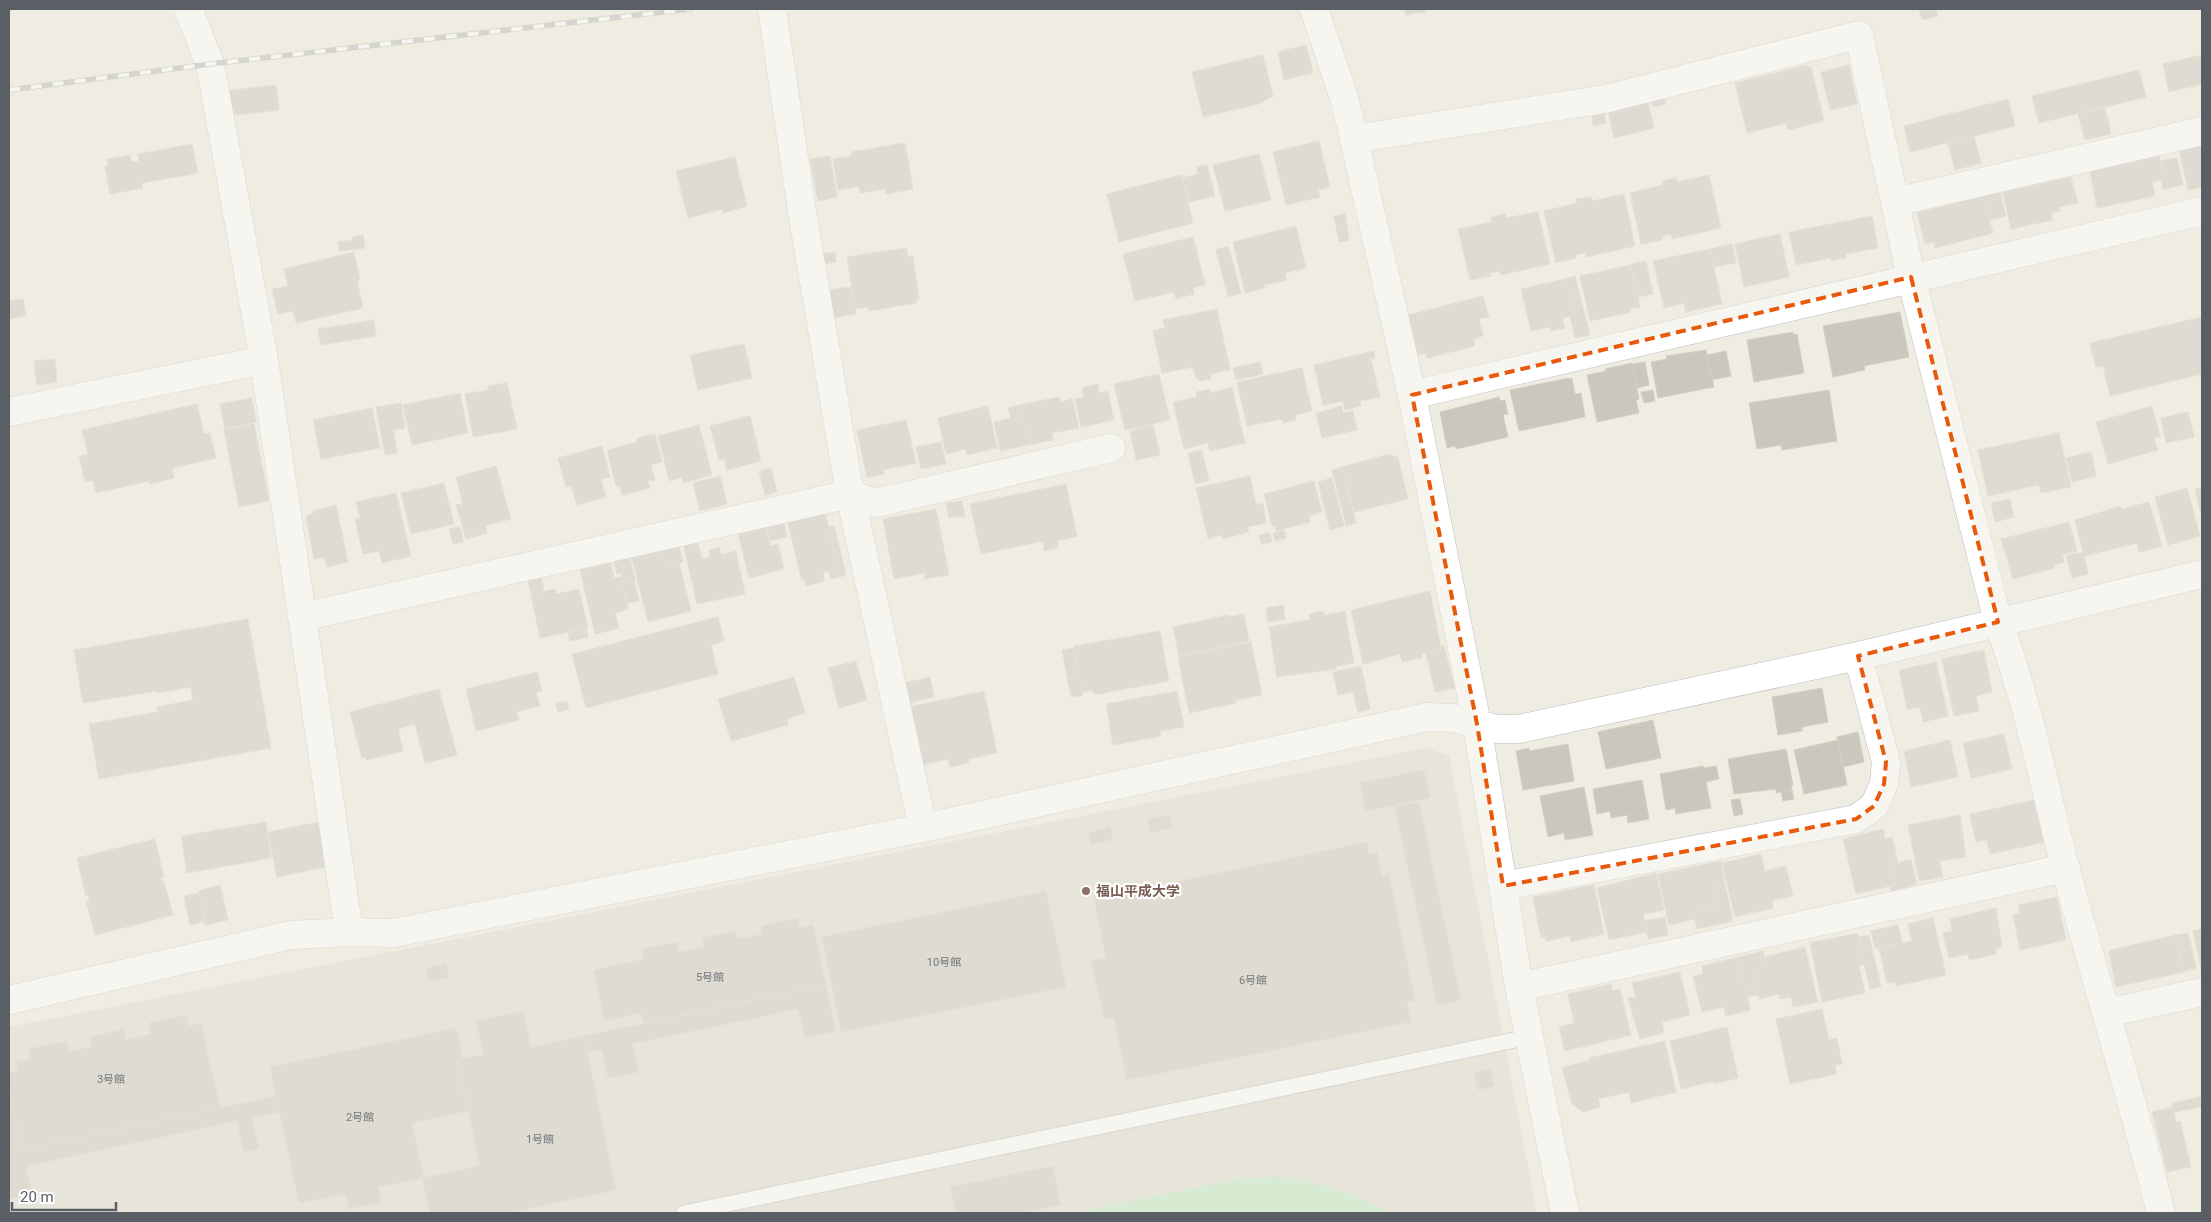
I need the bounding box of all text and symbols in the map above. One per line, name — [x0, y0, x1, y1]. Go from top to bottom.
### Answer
place label: 福山平成大学 — [1096, 883, 1180, 899]
marker: 福山平成大学 — [1080, 885, 1092, 897]
house number: 10号館 — [927, 956, 961, 969]
house number: 5号館 — [696, 971, 724, 984]
house number: 6号館 — [1239, 974, 1267, 987]
house number: 3号館 — [97, 1073, 125, 1086]
house number: 2号館 — [346, 1111, 374, 1124]
house number: 1号館 — [526, 1133, 554, 1146]
scale bar — [12, 1180, 116, 1212]
text: 20 m — [20, 1188, 54, 1206]

